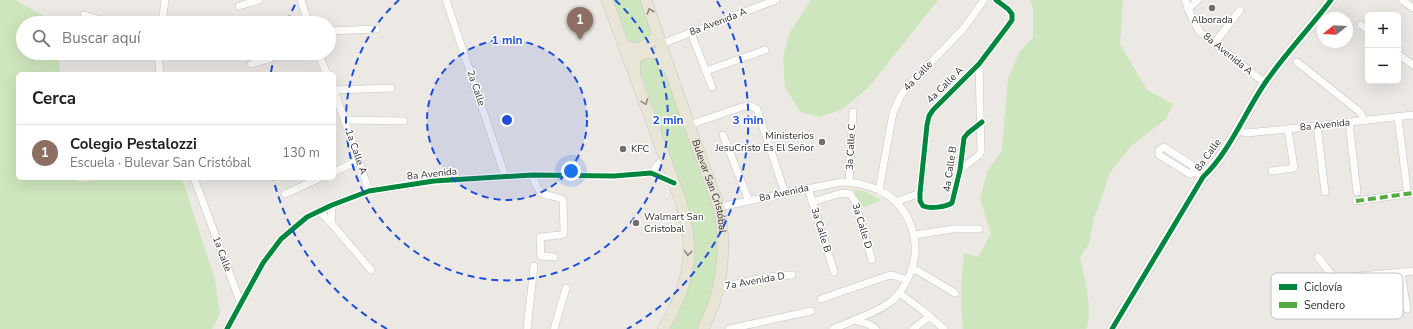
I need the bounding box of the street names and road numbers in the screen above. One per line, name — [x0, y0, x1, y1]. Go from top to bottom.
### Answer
street label: 8a Avenida A — [687, 4, 749, 39]
street label: 8a Avenida A — [1200, 30, 1256, 79]
street label: 4a Calle — [900, 58, 936, 94]
street label: 4a Calle A — [924, 63, 967, 106]
street label: 2a Calle — [463, 68, 489, 108]
street label: 8a Avenida — [1299, 115, 1351, 135]
street label: 3a Calle C — [843, 123, 859, 170]
street label: 1a Calle A — [342, 128, 370, 177]
street label: 8a Calle — [1191, 136, 1225, 174]
street label: Bulevar San Cristóbal — [688, 138, 729, 234]
street label: 4a Calle B — [940, 145, 960, 193]
street label: 8a Avenida — [406, 164, 458, 184]
street label: 8a Avenida — [758, 181, 810, 205]
street label: 3a Calle D — [848, 202, 876, 250]
street label: 3a Calle B — [808, 206, 835, 254]
street label: 1a Calle — [209, 234, 235, 274]
street label: 7a Avenida D — [724, 269, 786, 293]

